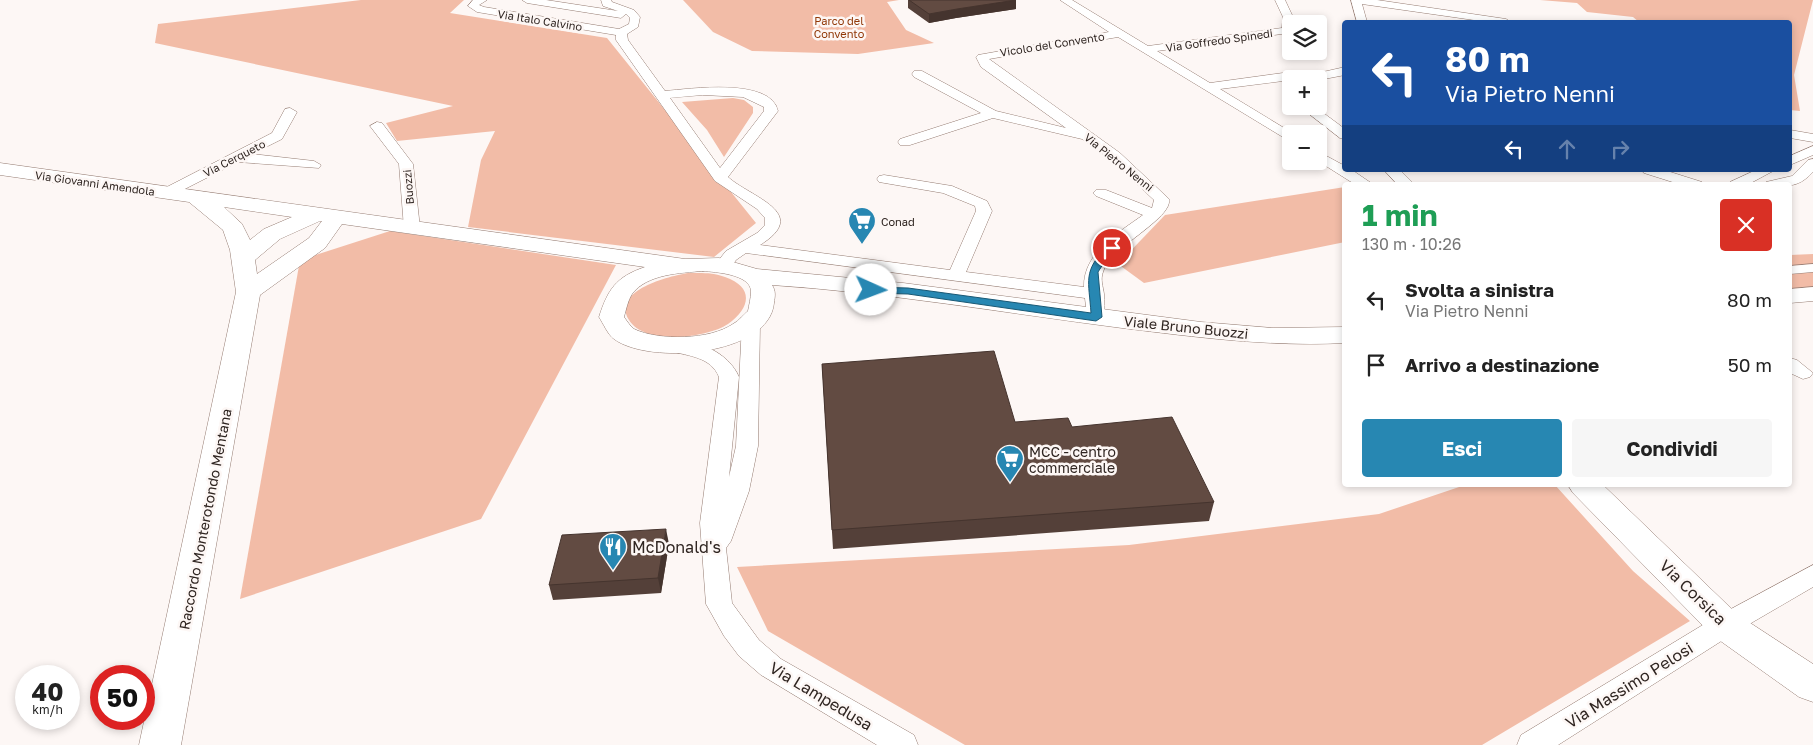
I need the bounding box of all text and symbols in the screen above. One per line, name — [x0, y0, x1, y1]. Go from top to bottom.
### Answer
street label: Via Italo Calvino — [497, 7, 584, 33]
park label: Parco del Convento — [814, 14, 865, 40]
map controls — [1282, 15, 1327, 170]
button: layers — [1282, 15, 1327, 60]
street label: Via Goffredo Spinedi — [1165, 26, 1273, 54]
street label: Vicolo del Convento — [999, 29, 1106, 59]
text: 80 m — [1445, 38, 1530, 80]
icon: left — [1362, 40, 1427, 105]
button: + — [1282, 70, 1327, 115]
text: Via Pietro Nenni — [1445, 80, 1615, 107]
button: − — [1282, 125, 1327, 170]
street label: Via Pietro Nenni — [1082, 130, 1156, 194]
icon: left — [1500, 135, 1528, 163]
icon: ahead — [1553, 135, 1581, 163]
icon: right — [1606, 135, 1634, 163]
street label: Via Cerqueto — [201, 137, 268, 179]
street label: Via Giovanni Amendola — [34, 168, 156, 198]
street label: Buozzi — [400, 169, 416, 205]
text: 1 min — [1362, 197, 1438, 233]
button: close — [1720, 199, 1772, 251]
supermarket icon: Conad — [847, 206, 877, 245]
place label: Conad — [881, 215, 915, 228]
pin — [1091, 227, 1133, 269]
icon: arrive — [1098, 234, 1126, 262]
text: 130 m · 10:26 — [1362, 234, 1461, 254]
position arrow — [844, 263, 896, 315]
text: Svolta a sinistra — [1405, 278, 1554, 301]
icon: left — [1362, 286, 1390, 314]
text: 80 m — [1727, 288, 1772, 311]
text: Via Pietro Nenni — [1405, 301, 1529, 321]
street label: Viale Bruno Buozzi — [1123, 312, 1249, 342]
icon: arrive — [1362, 351, 1390, 379]
text: Arrivo a destinazione — [1405, 353, 1599, 376]
text: 50 m — [1728, 353, 1772, 376]
street label: Raccordo Monterotondo Mentana — [175, 407, 235, 631]
button: Esci — [1362, 419, 1562, 477]
button: Condividi — [1572, 419, 1772, 477]
place label: MCC - centro commerciale — [1029, 443, 1116, 476]
supermarket icon: MCC - centro commerciale — [995, 444, 1025, 483]
restaurant icon: McDonald's — [598, 532, 628, 571]
place label: McDonald's — [632, 537, 721, 557]
street label: Via Corsica — [1655, 555, 1731, 629]
street label: Via Massimo Pelosi — [1561, 638, 1697, 732]
street label: Via Lampedusa — [766, 657, 876, 735]
speed limit sign: 50 — [90, 665, 155, 730]
text: 40 — [32, 676, 63, 707]
text: km/h — [32, 702, 63, 717]

